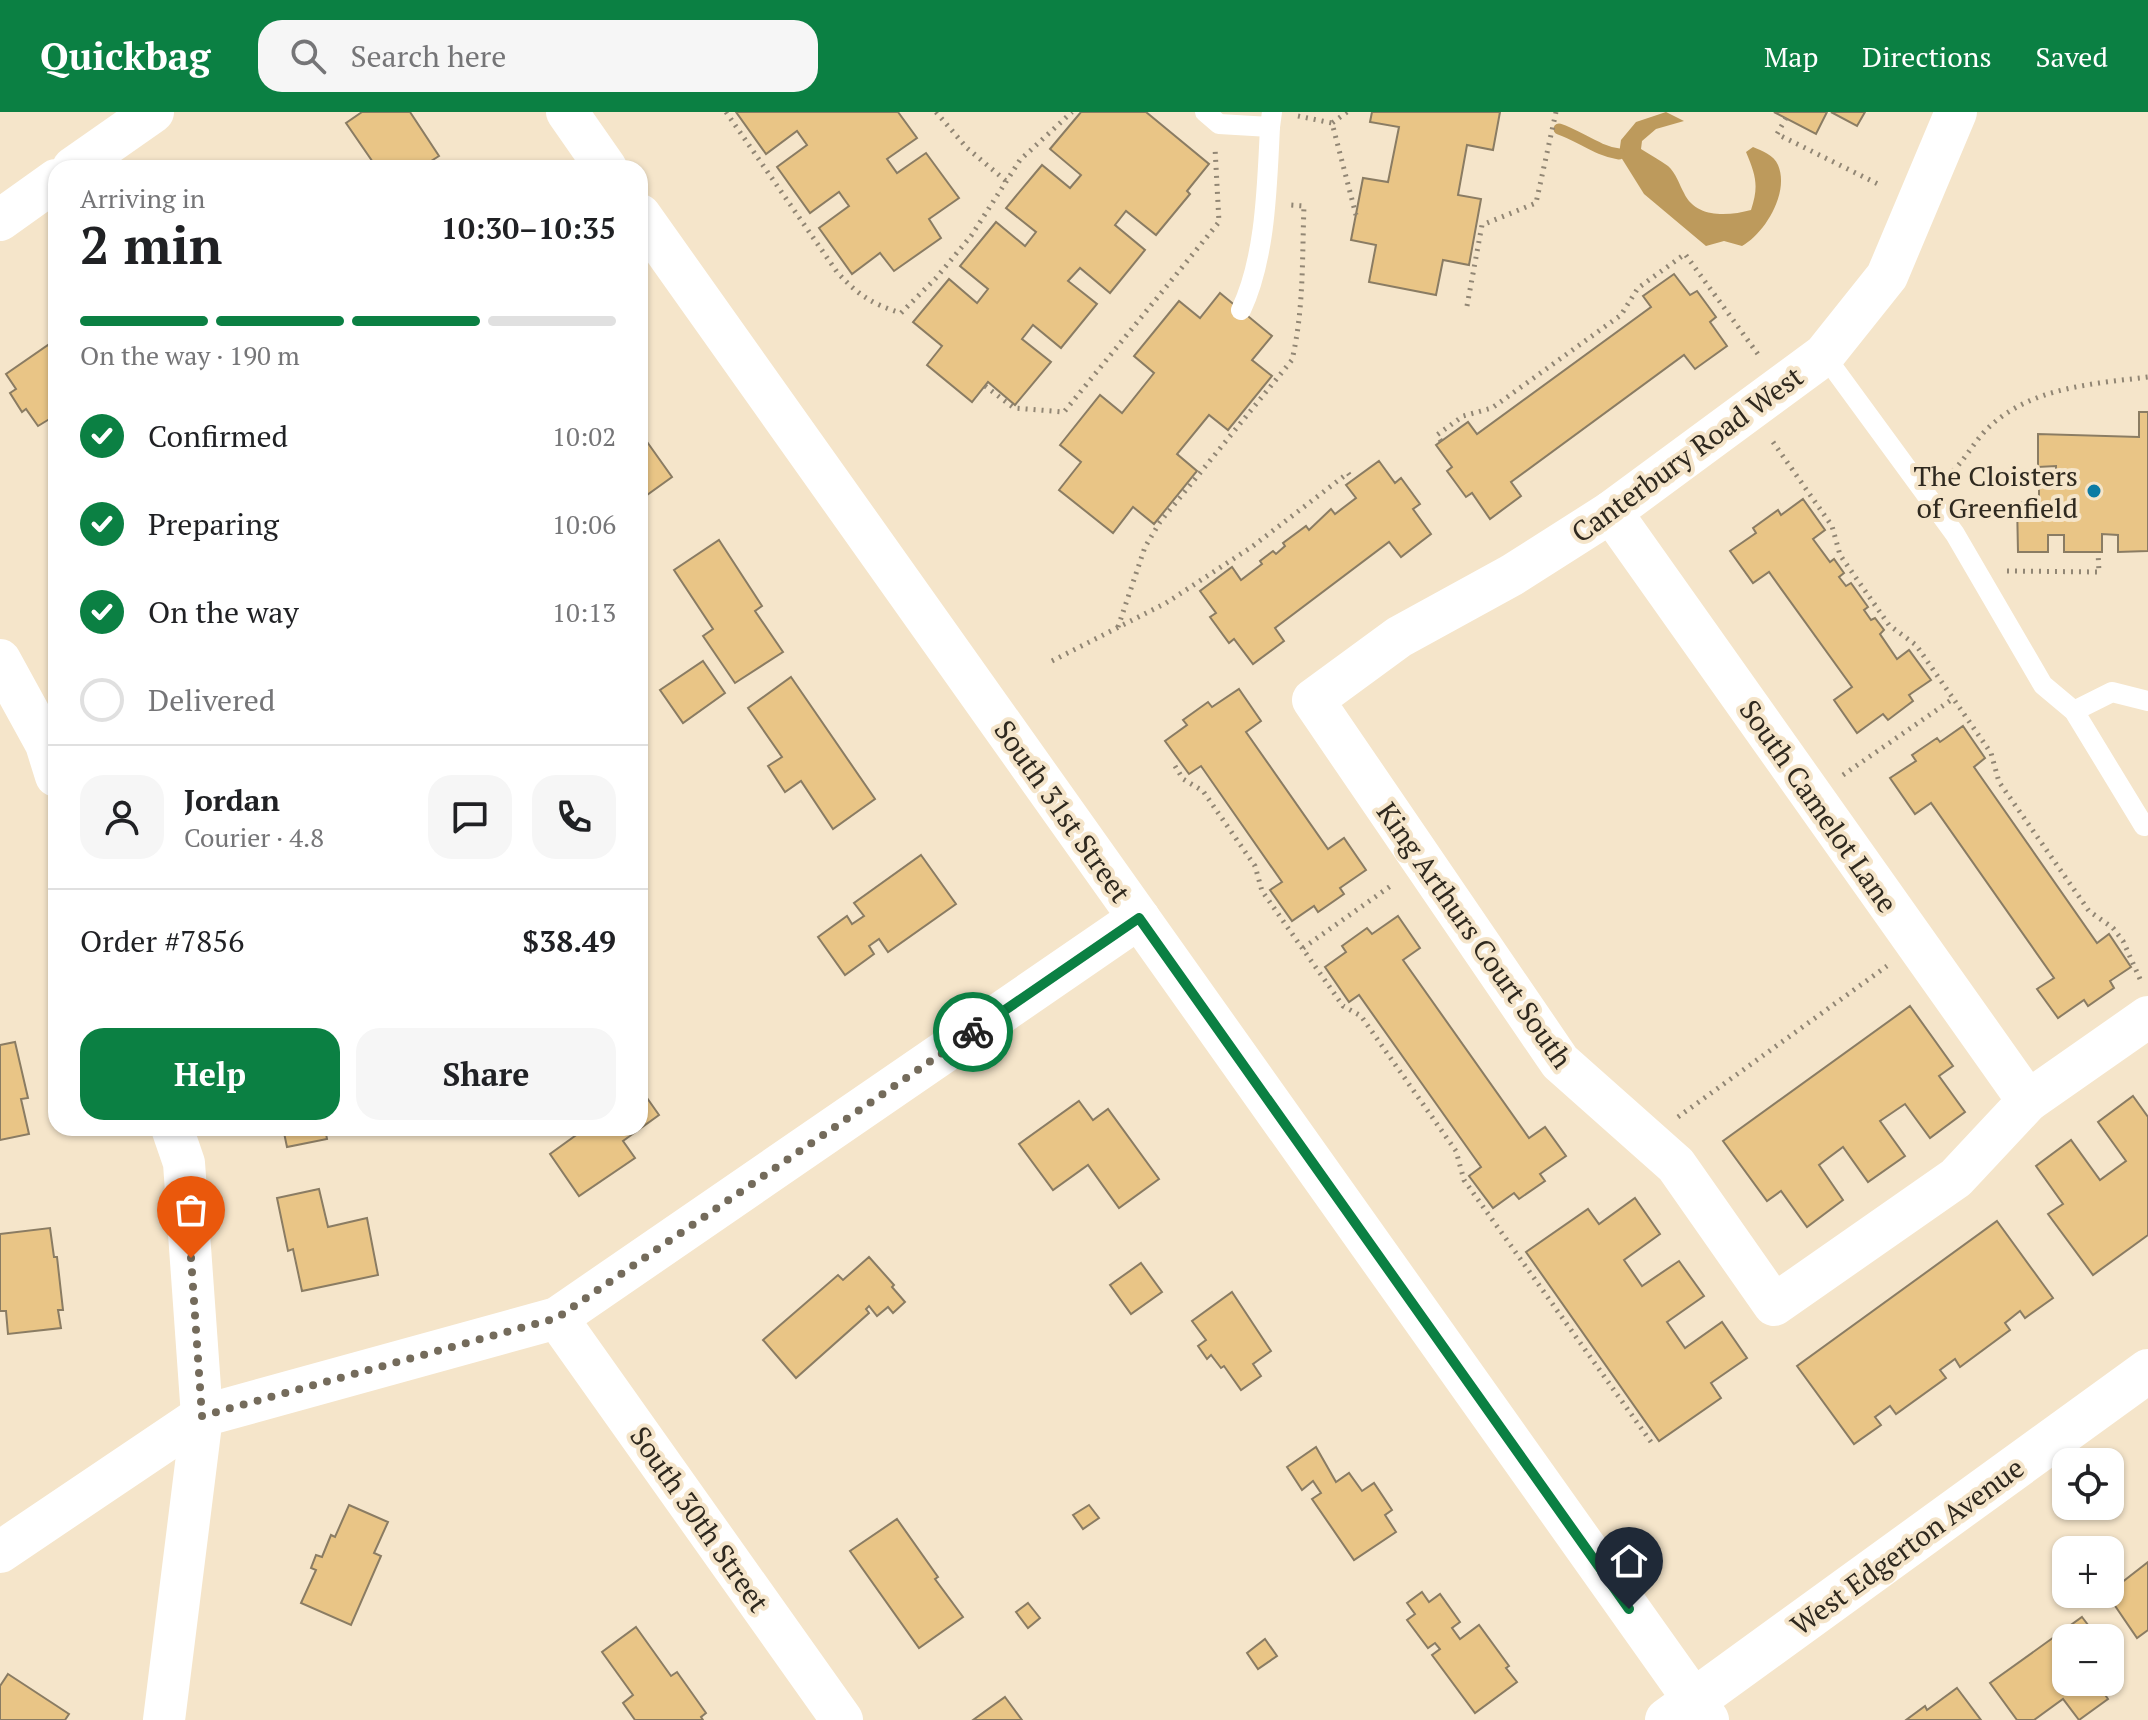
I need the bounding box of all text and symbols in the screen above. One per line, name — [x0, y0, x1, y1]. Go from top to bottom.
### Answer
search box — [258, 20, 818, 92]
text: Quickbag — [40, 31, 210, 81]
icon: search — [286, 34, 330, 78]
text: Search here — [350, 36, 506, 76]
text: Map — [1764, 38, 1818, 75]
text: Directions — [1862, 38, 1992, 75]
text: Saved — [2036, 38, 2108, 75]
text: Arriving in — [80, 181, 205, 215]
text: 10:30–10:35 — [441, 208, 616, 248]
text: 2 min — [80, 210, 222, 279]
text: On the way · 190 m — [80, 338, 300, 372]
street label: Canterbury Road West — [1564, 357, 1811, 551]
icon: check — [80, 414, 124, 458]
text: Confirmed — [148, 416, 288, 456]
text: 10:02 — [552, 419, 616, 453]
place label: The Cloisters of Greenfield — [1913, 457, 2078, 526]
marker: The Cloisters of Greenfield — [2085, 482, 2103, 500]
icon: check — [80, 502, 124, 546]
text: Preparing — [148, 504, 279, 544]
text: 10:06 — [552, 507, 616, 541]
icon: check — [80, 590, 124, 634]
text: On the way — [148, 592, 299, 632]
text: 10:13 — [552, 595, 616, 629]
text: Delivered — [148, 680, 275, 720]
street label: South Camelot Lane — [1732, 692, 1906, 920]
street label: South 31st Street — [986, 713, 1140, 910]
button: person — [80, 775, 164, 859]
button: chat — [428, 775, 512, 859]
button: phone — [532, 775, 616, 859]
text: Jordan — [184, 780, 280, 820]
street label: King Arthurs Court South — [1369, 795, 1581, 1075]
text: Courier · 4.8 — [184, 820, 324, 854]
text: Order #7856 — [80, 921, 244, 961]
text: $38.49 — [522, 921, 616, 961]
courier — [933, 992, 1013, 1072]
icon: bike — [951, 1010, 995, 1054]
button: Help — [80, 1028, 340, 1120]
button: Share — [356, 1028, 616, 1120]
pin — [157, 1176, 225, 1258]
icon: bag — [169, 1188, 213, 1232]
street label: South 30th Street — [622, 1419, 778, 1620]
map controls — [2052, 1448, 2124, 1696]
button: locate — [2052, 1448, 2124, 1520]
street label: West Edgerton Avenue — [1783, 1449, 2031, 1643]
pin — [1595, 1527, 1663, 1609]
button: + — [2052, 1536, 2124, 1608]
icon: home — [1607, 1539, 1651, 1583]
button: − — [2052, 1624, 2124, 1696]

